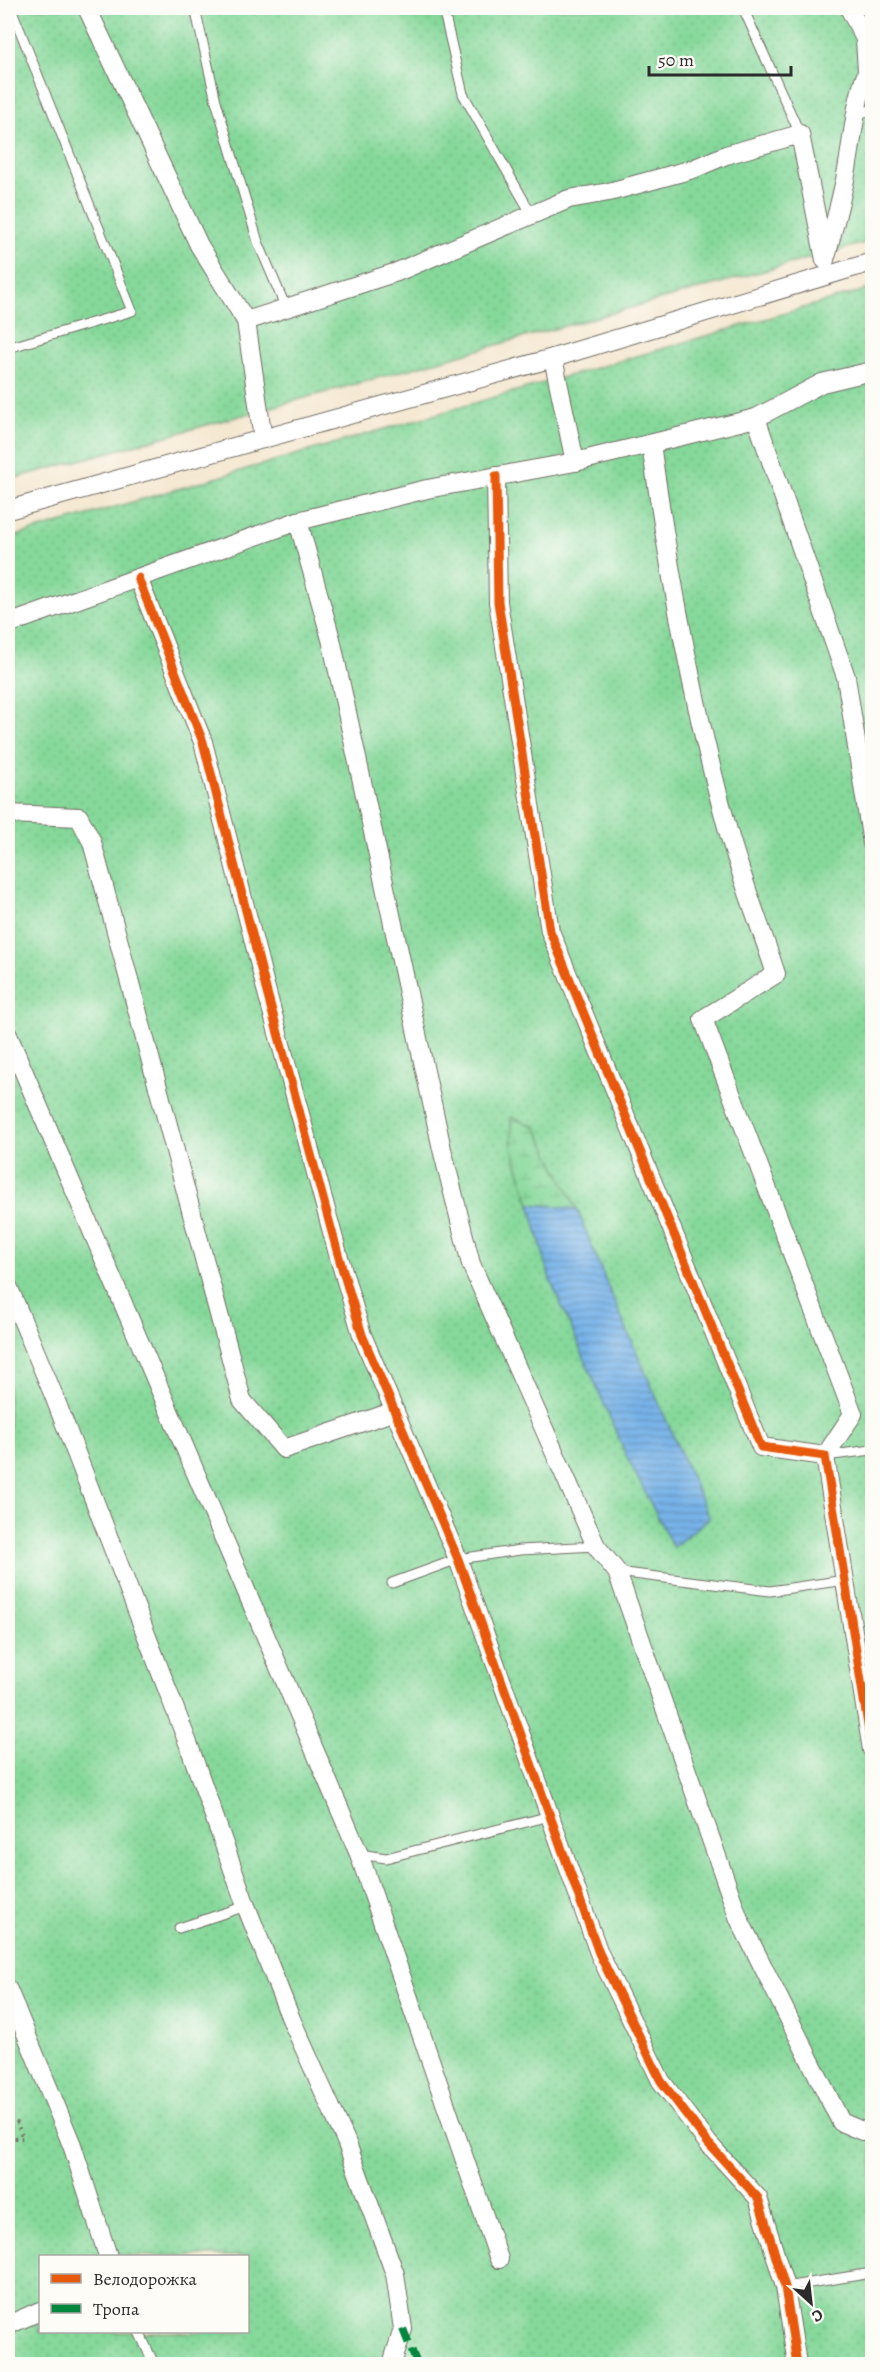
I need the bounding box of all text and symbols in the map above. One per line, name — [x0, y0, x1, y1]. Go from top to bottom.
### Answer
scale bar — [649, 39, 792, 77]
text: 50 m — [658, 48, 694, 72]
legend — [39, 2255, 249, 2333]
text: Велодорожка — [93, 2267, 198, 2291]
north arrow — [781, 2273, 841, 2333]
text: Тропа — [93, 2297, 140, 2321]
text: С — [808, 2303, 827, 2328]

